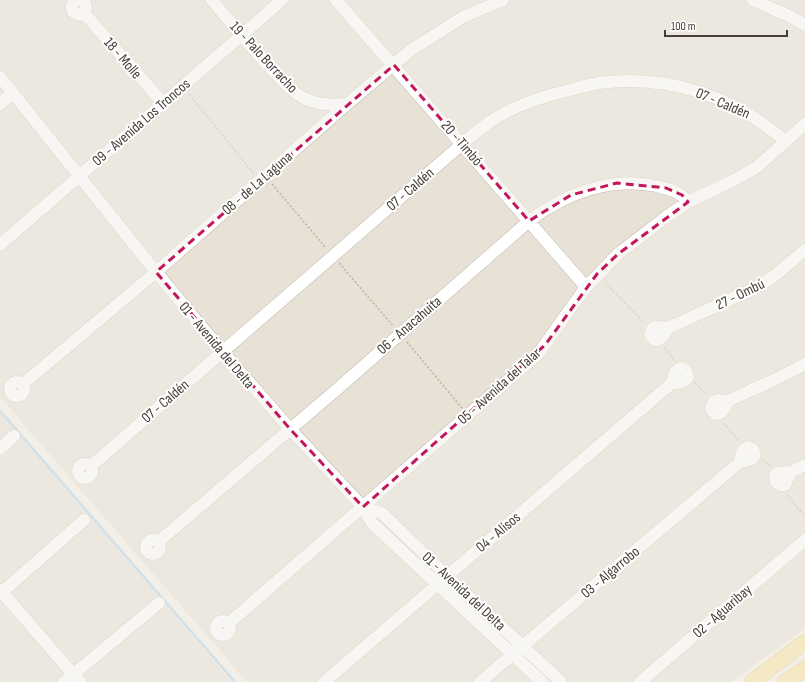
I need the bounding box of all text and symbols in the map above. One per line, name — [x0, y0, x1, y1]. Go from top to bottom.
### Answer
scale bar — [665, 12, 787, 38]
street label: 19 - Palo Borracho — [226, 18, 302, 97]
text: 100 m — [671, 19, 696, 34]
street label: 18 - Molle — [99, 34, 146, 83]
street label: 09 - Avenida Los Troncos — [88, 75, 194, 170]
street label: 07 - Caldén — [693, 84, 753, 123]
street label: 20 - Timbó — [437, 117, 487, 170]
street label: 08 - de La Laguna — [218, 147, 297, 219]
street label: 07 - Caldén — [382, 163, 438, 215]
street label: 27 - Ombú — [713, 275, 768, 314]
street label: 06 - Anacahuita — [373, 292, 446, 359]
street label: 01 - Avenida del Delta — [175, 298, 259, 393]
street label: 05 - Avenida del Talar — [454, 343, 546, 429]
street label: 07 - Caldén — [137, 375, 193, 427]
street label: 04 - Alisos — [472, 508, 525, 557]
street label: 03 - Algarrobo — [577, 542, 644, 603]
street label: 01 - Avenida del Delta — [418, 548, 510, 635]
street label: 02 - Aguaribay — [689, 580, 756, 642]

